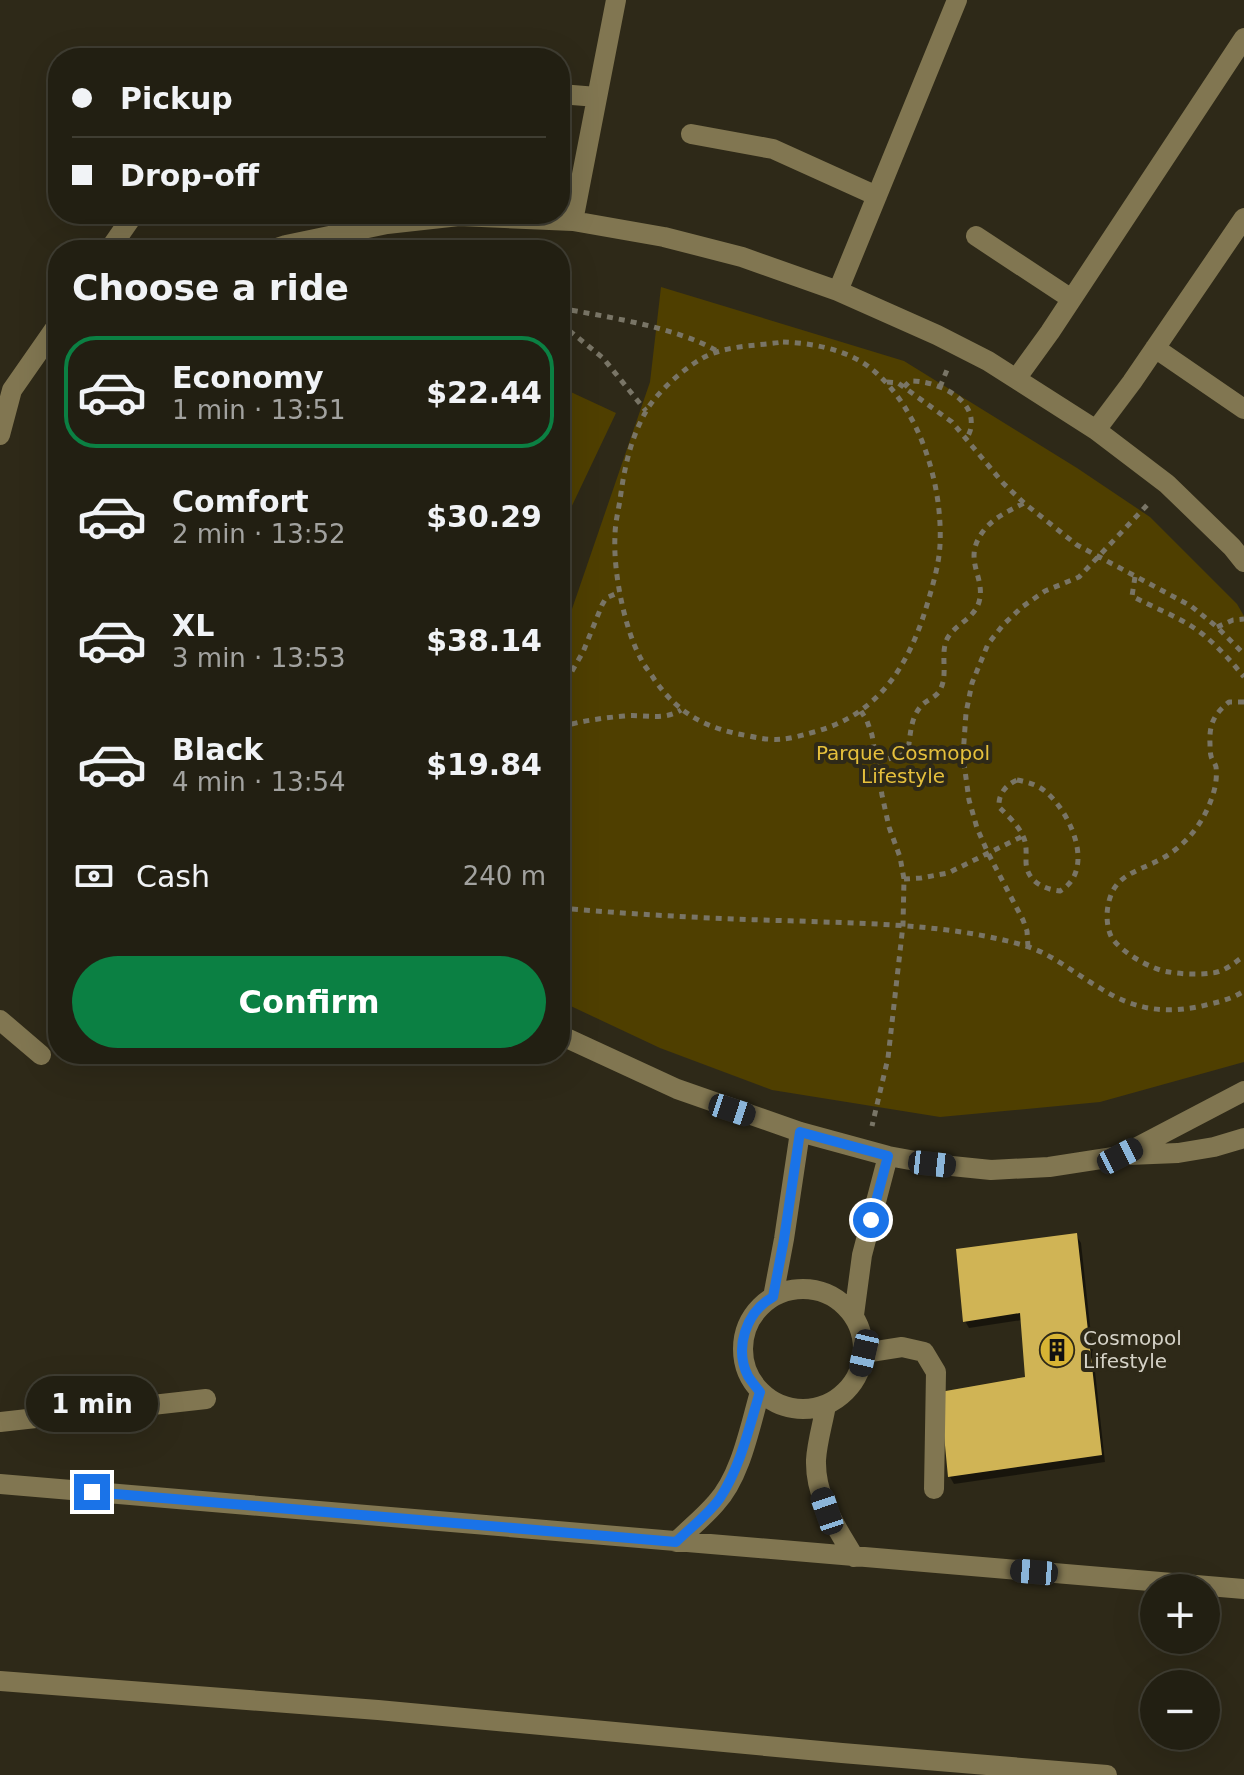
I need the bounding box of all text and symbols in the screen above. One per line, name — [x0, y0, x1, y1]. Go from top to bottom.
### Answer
text: Pickup — [120, 81, 233, 116]
text: Drop-off — [120, 158, 259, 193]
text: Choose a ride — [72, 267, 349, 308]
icon: car — [76, 356, 148, 428]
text: Economy — [172, 360, 324, 395]
text: $22.44 — [426, 375, 542, 410]
text: 1 min · 13:51 — [172, 395, 346, 425]
icon: car — [76, 480, 148, 552]
text: Comfort — [172, 484, 309, 519]
text: $30.29 — [426, 499, 542, 534]
text: 2 min · 13:52 — [172, 519, 346, 549]
icon: car — [76, 604, 148, 676]
text: XL — [172, 608, 214, 643]
text: $38.14 — [426, 623, 542, 658]
text: 3 min · 13:53 — [172, 643, 346, 673]
icon: car — [76, 728, 148, 800]
text: Black — [172, 732, 263, 767]
park label: Parque Cosmopol Lifestyle — [816, 741, 990, 788]
text: $19.84 — [426, 747, 542, 782]
text: 4 min · 13:54 — [172, 767, 346, 797]
icon: cash — [72, 854, 116, 898]
text: Cash — [136, 859, 210, 894]
text: 240 m — [463, 861, 546, 891]
button: Confirm — [72, 956, 546, 1048]
car — [705, 1091, 759, 1129]
car — [1093, 1134, 1147, 1178]
car — [907, 1150, 957, 1178]
route start — [853, 1202, 889, 1238]
place label: Cosmopol Lifestyle — [1083, 1326, 1182, 1373]
car — [847, 1327, 881, 1379]
building icon: Cosmopol Lifestyle — [1038, 1331, 1076, 1369]
callout: 1 min — [26, 1376, 158, 1432]
text: 1 min — [51, 1389, 133, 1419]
route end — [74, 1474, 110, 1510]
car — [808, 1484, 846, 1538]
car — [1009, 1558, 1059, 1586]
map controls — [1140, 1574, 1220, 1750]
button: + — [1140, 1574, 1220, 1654]
button: − — [1140, 1670, 1220, 1750]

